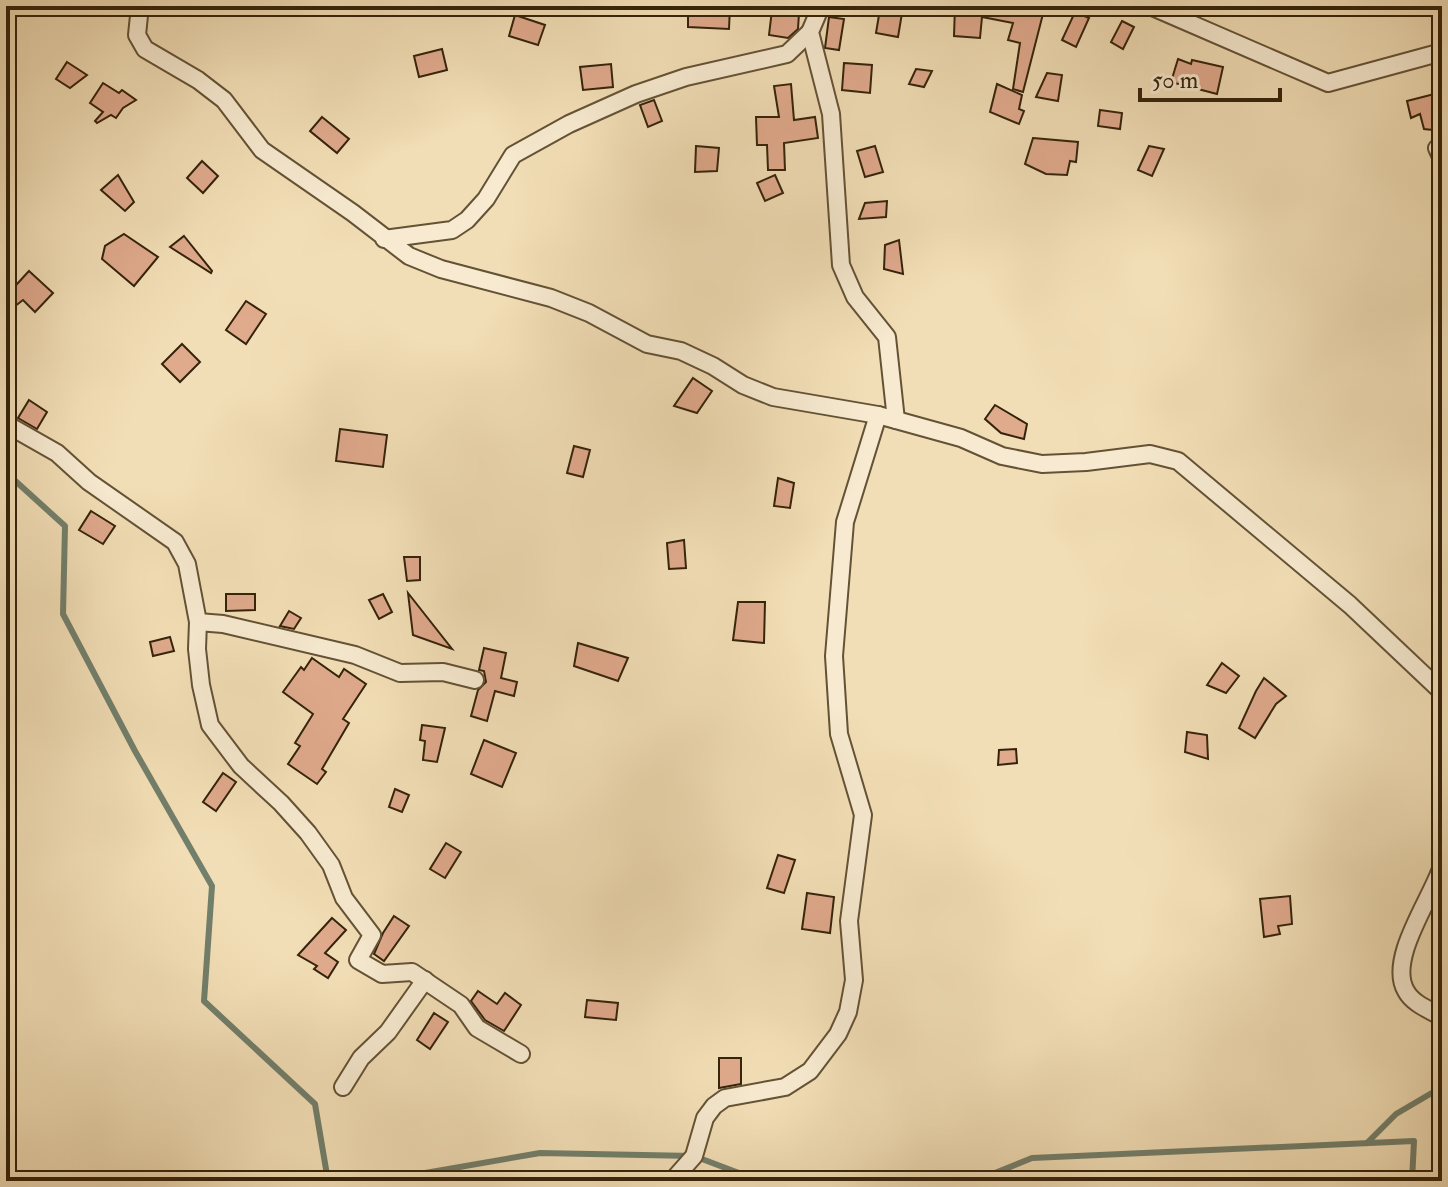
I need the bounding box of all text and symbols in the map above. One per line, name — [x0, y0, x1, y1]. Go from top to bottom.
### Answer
scale bar — [1140, 52, 1280, 102]
text: 50 m — [1152, 65, 1199, 96]

